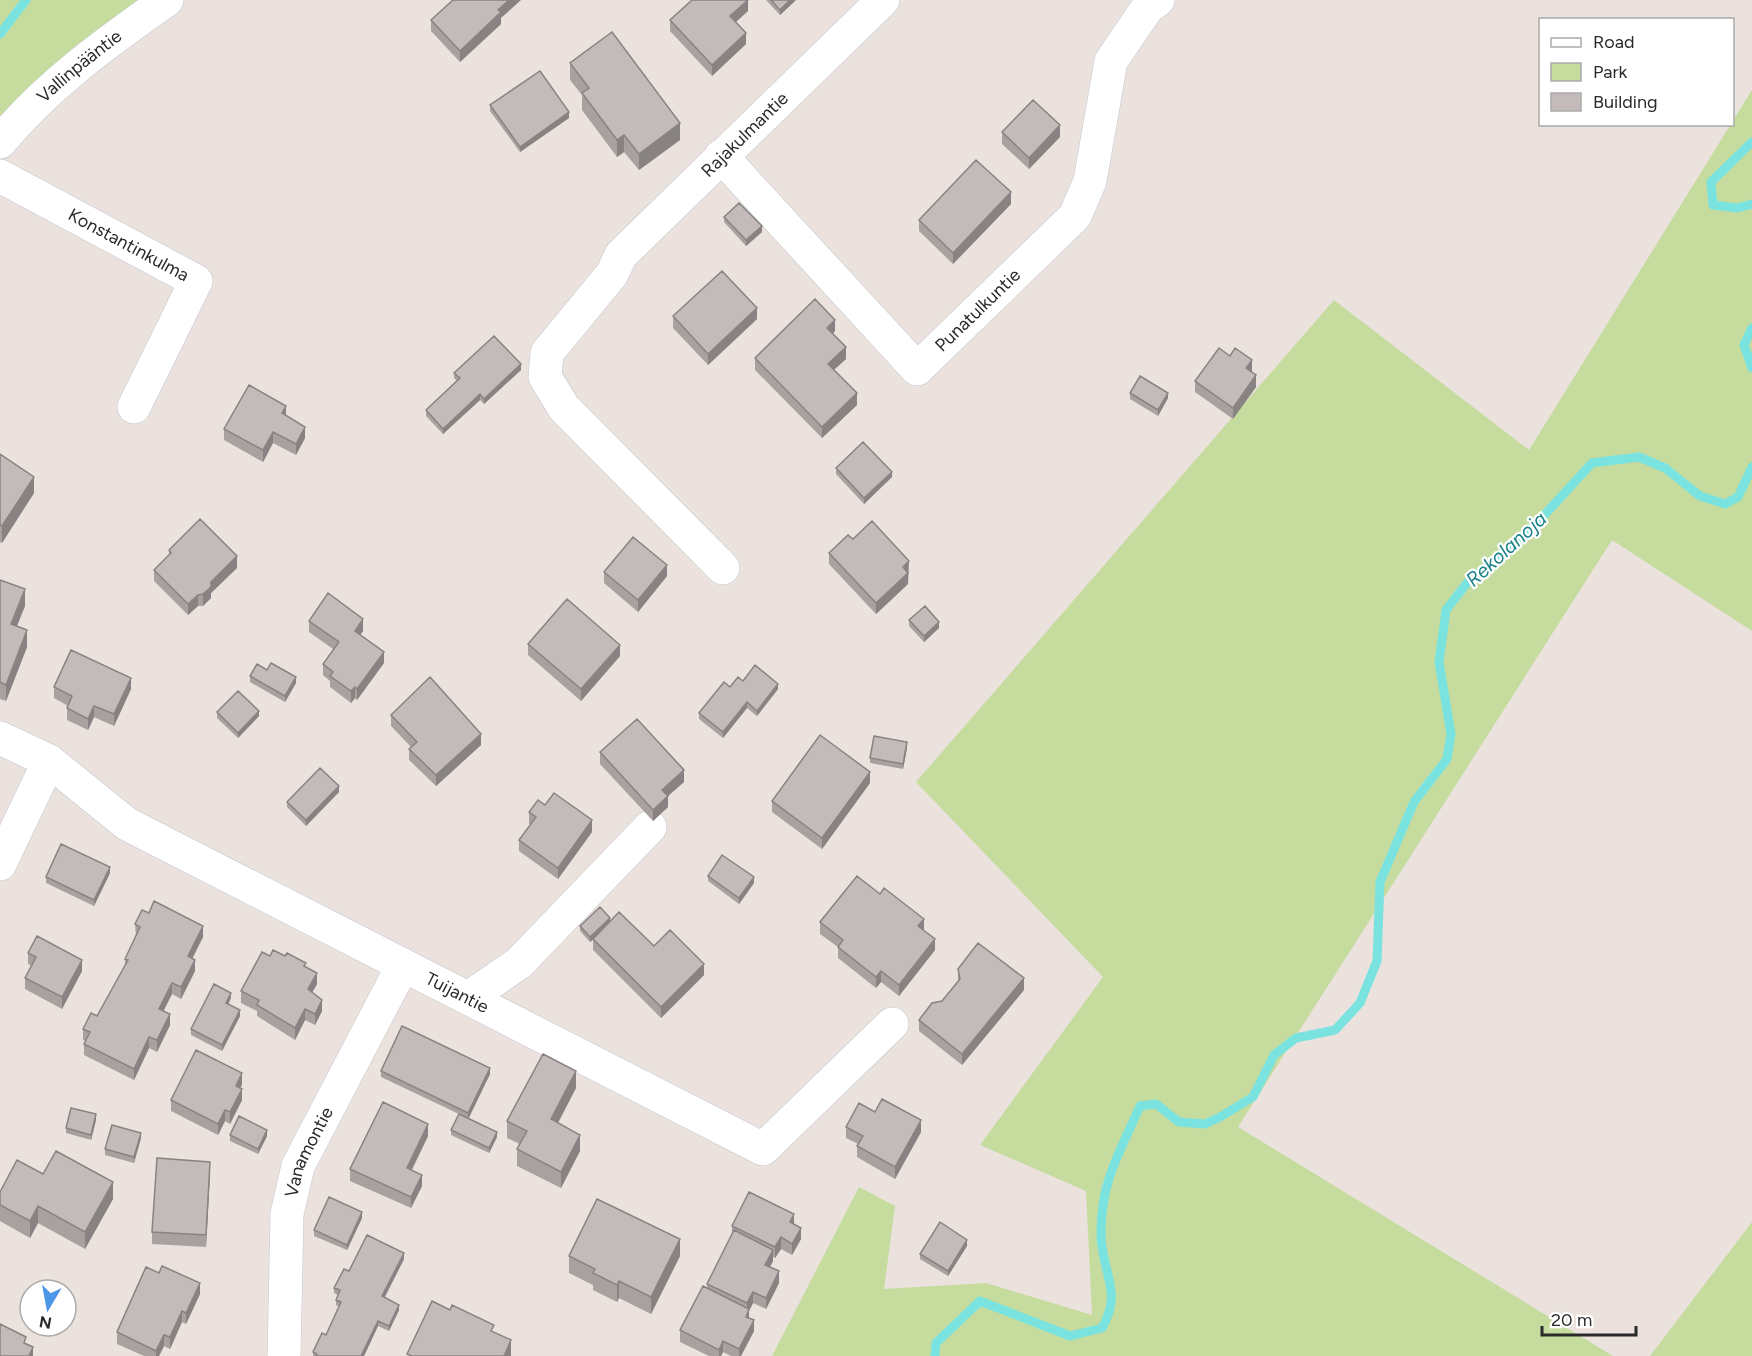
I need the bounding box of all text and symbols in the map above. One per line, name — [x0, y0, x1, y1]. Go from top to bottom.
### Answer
legend — [1539, 18, 1734, 126]
street label: Vallinpääntie — [32, 25, 126, 107]
text: Road — [1593, 31, 1634, 53]
text: Park — [1593, 61, 1628, 83]
street label: Rajakulmantie — [697, 87, 793, 182]
text: Building — [1593, 91, 1658, 113]
street label: Konstantinkulma — [64, 204, 193, 286]
street label: Punatulkuntie — [931, 264, 1025, 356]
water label: Rekolanoja — [1461, 506, 1552, 592]
street label: Tuijantie — [422, 967, 493, 1018]
street label: Vanamontie — [280, 1103, 338, 1199]
north arrow — [18, 1278, 78, 1338]
scale bar — [1542, 1299, 1636, 1337]
text: 20 m — [1551, 1309, 1592, 1331]
text: N — [38, 1312, 53, 1333]

